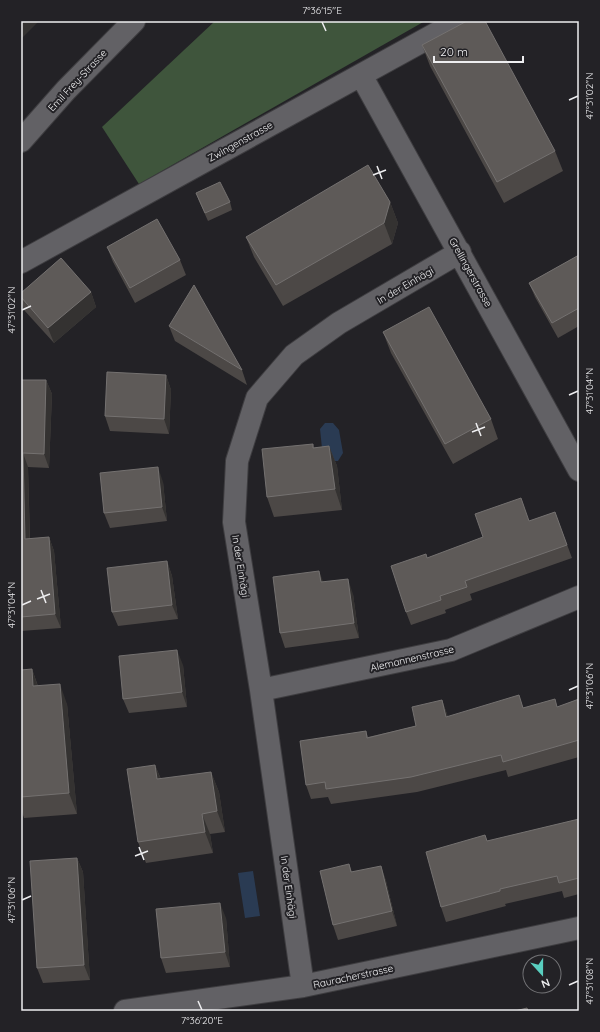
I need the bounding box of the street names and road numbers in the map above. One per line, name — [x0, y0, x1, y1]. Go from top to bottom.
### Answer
street label: Emil Frey-Strasse — [45, 46, 110, 114]
street label: Zwingenstrasse — [205, 118, 275, 165]
street label: Grellingerstrasse — [446, 235, 495, 309]
street label: In der Einhägi — [375, 264, 436, 307]
street label: In der Einhägi — [229, 534, 252, 598]
street label: Alemannenstrasse — [369, 642, 456, 674]
street label: In der Einhägi — [278, 855, 299, 919]
street label: Rauracherstrasse — [312, 962, 395, 991]

